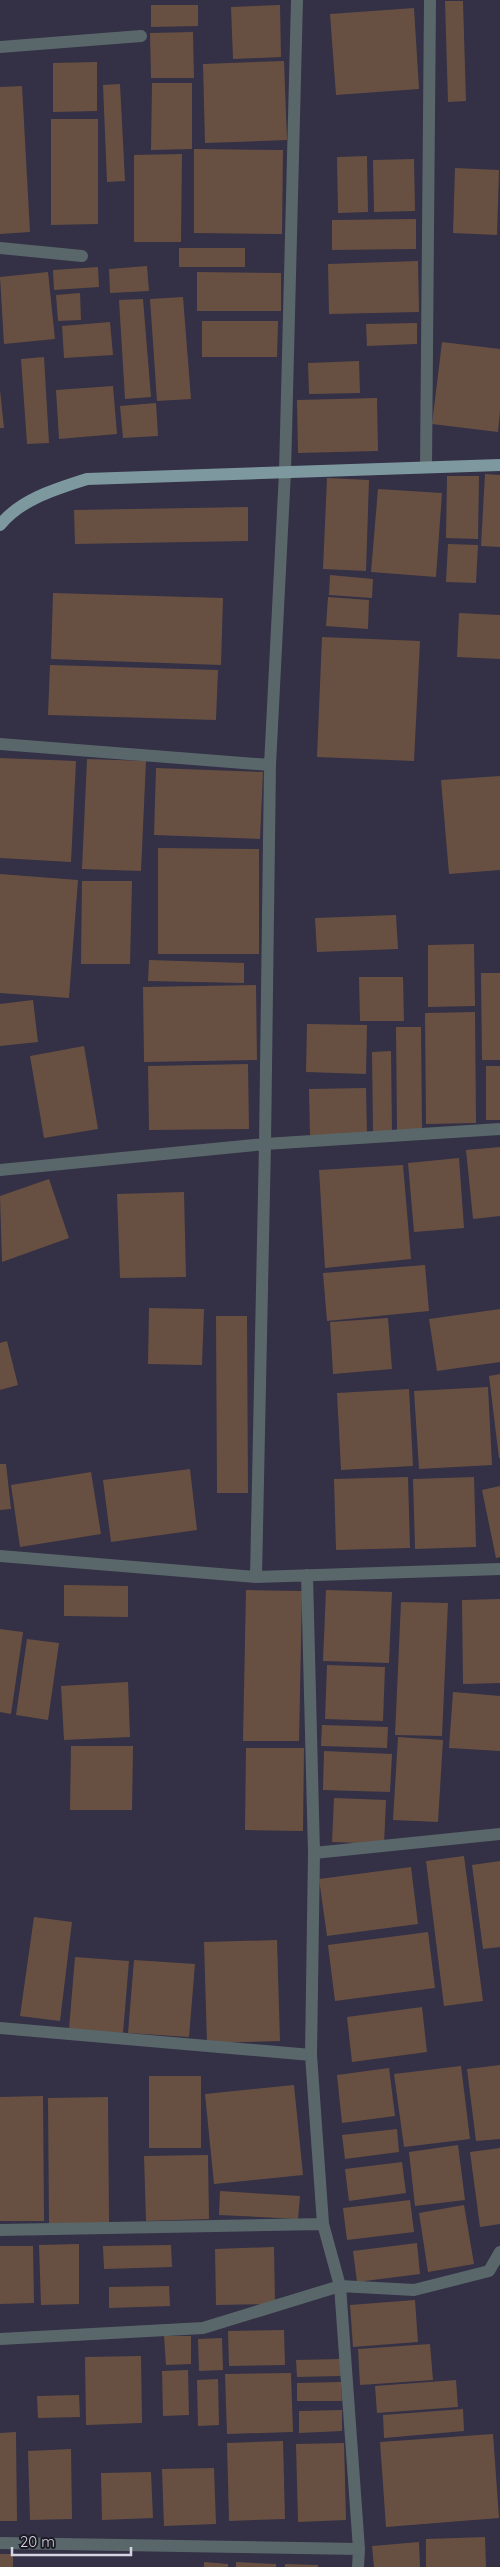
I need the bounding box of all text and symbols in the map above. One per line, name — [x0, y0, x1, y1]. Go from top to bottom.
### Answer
scale bar — [12, 2524, 131, 2556]
text: 20 m — [20, 2532, 55, 2551]

